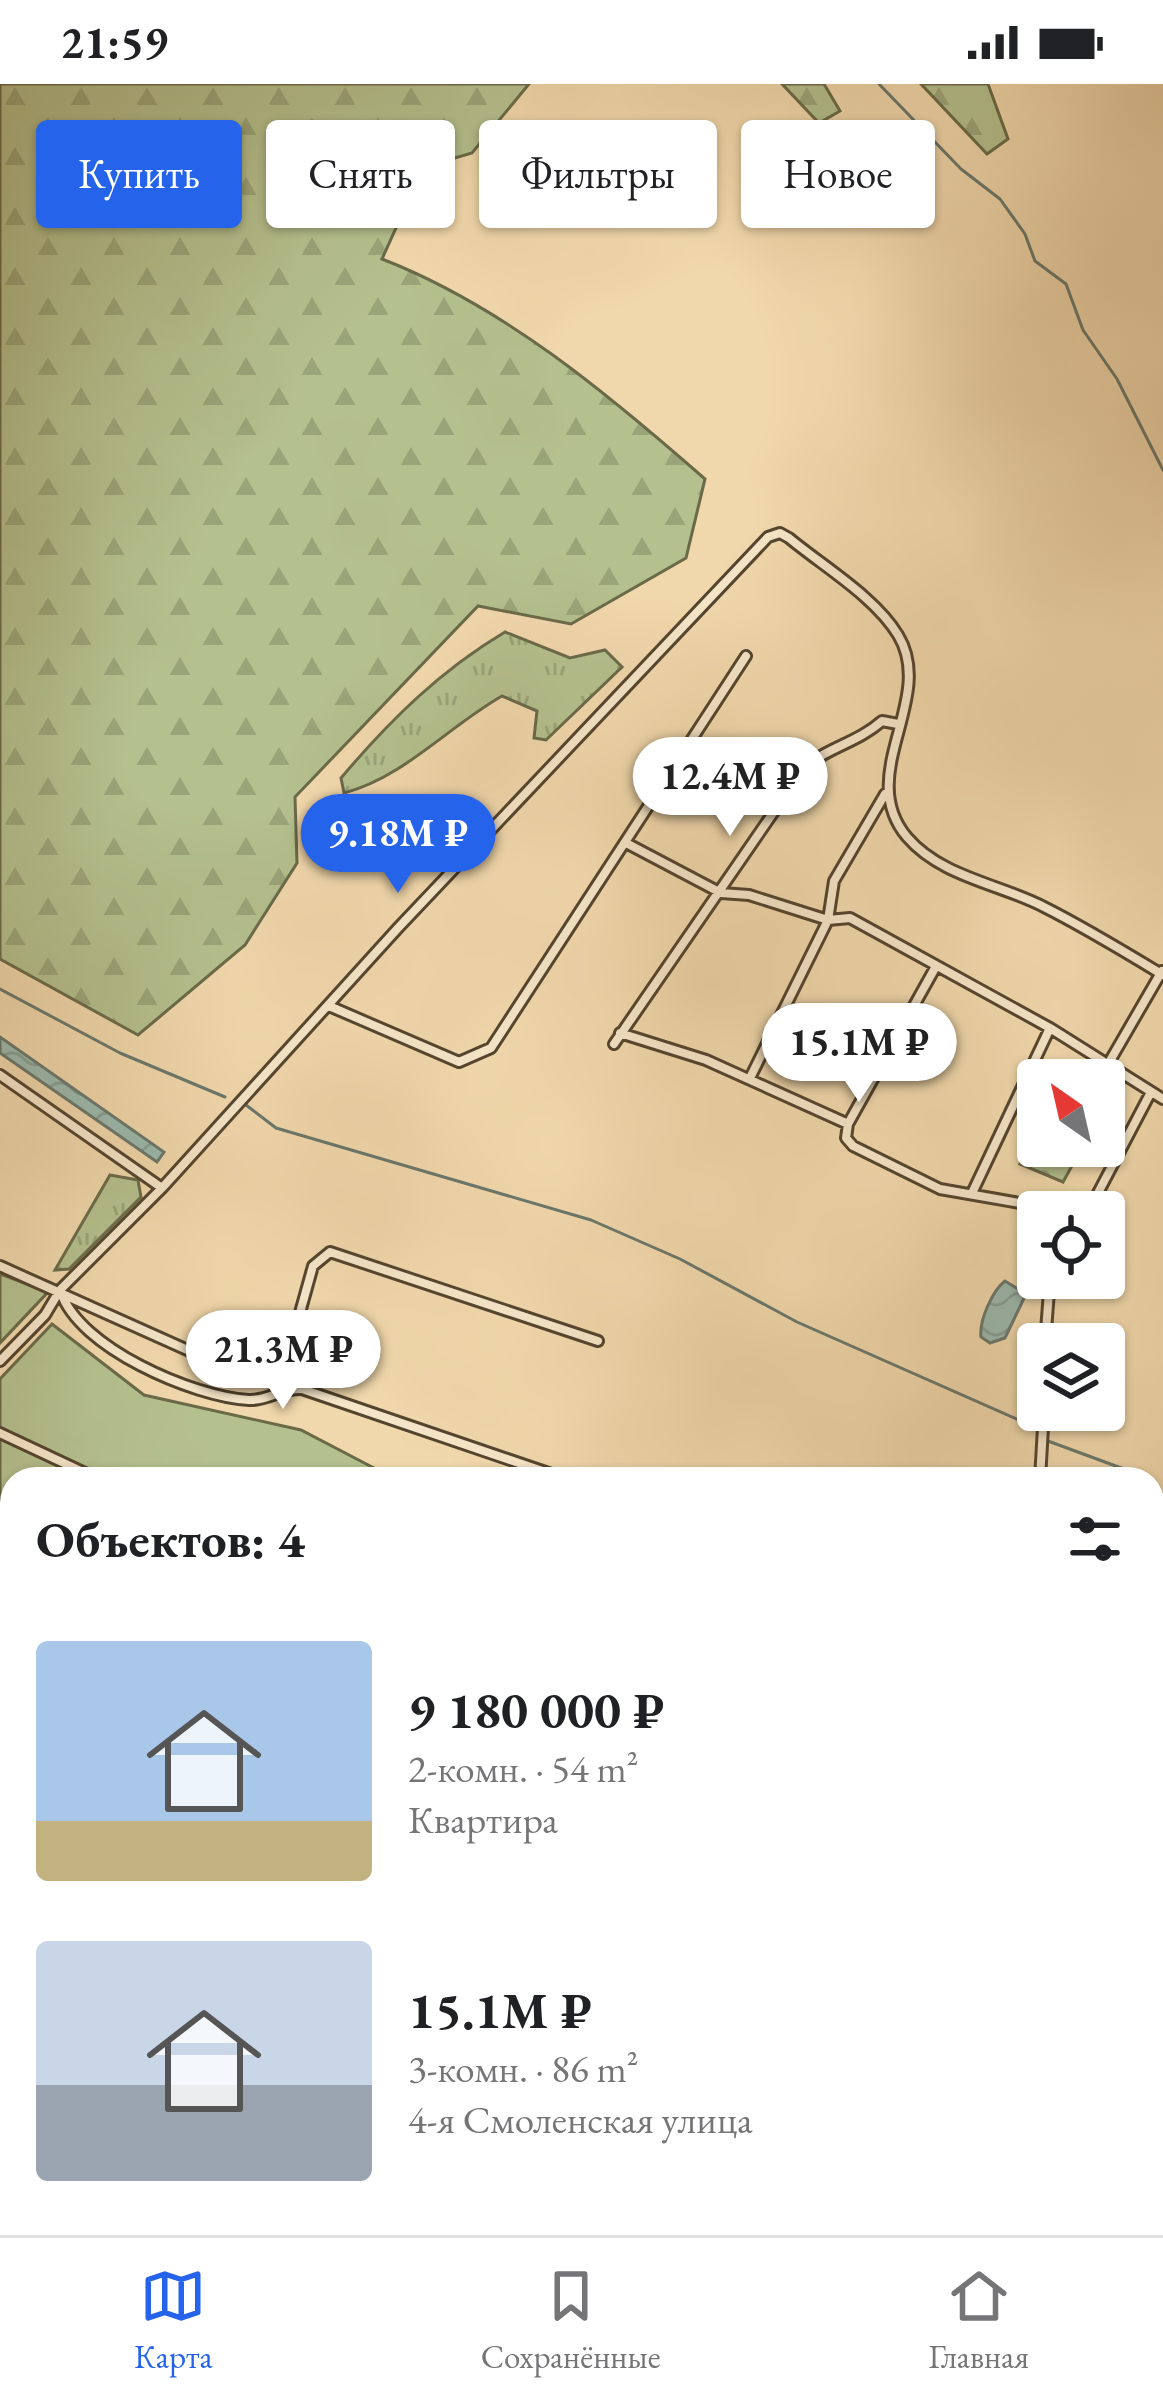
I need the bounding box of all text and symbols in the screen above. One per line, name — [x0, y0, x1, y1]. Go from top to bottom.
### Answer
text: 21:59 — [60, 13, 168, 71]
chip: Купить — [36, 120, 242, 228]
chip: Снять — [266, 120, 455, 228]
chip: Фильтры — [479, 120, 717, 228]
chip: Новое — [741, 120, 935, 228]
pin: 12.4M ₽ — [619, 737, 841, 839]
text: 12.4M ₽ — [660, 750, 800, 801]
pin: 9.18M ₽ — [287, 794, 509, 896]
text: 9.18M ₽ — [328, 807, 468, 858]
pin: 15.1M ₽ — [748, 1003, 970, 1105]
text: 15.1M ₽ — [789, 1016, 929, 1067]
north arrow — [1017, 1059, 1125, 1167]
map controls — [1017, 1059, 1125, 1431]
button: locate — [1017, 1191, 1125, 1299]
pin: 21.3M ₽ — [172, 1310, 394, 1412]
text: 21.3M ₽ — [213, 1323, 353, 1374]
button: layers — [1017, 1323, 1125, 1431]
text: Объектов: 4 — [36, 1506, 305, 1572]
icon: filters — [1062, 1506, 1128, 1572]
text: 9 180 000 ₽ — [408, 1677, 664, 1743]
icon: home — [132, 1689, 276, 1833]
text: 2-комн. · 54 m² — [408, 1743, 639, 1794]
text: Квартира — [408, 1794, 558, 1845]
text: 15.1M ₽ — [408, 1977, 592, 2043]
icon: home — [132, 1989, 276, 2133]
text: 3-комн. · 86 m² — [408, 2043, 639, 2094]
text: 4-я Смоленская улица — [408, 2094, 753, 2145]
tab: Карта — [134, 2263, 213, 2378]
tab: Сохранённые — [481, 2263, 661, 2378]
tab: Главная — [928, 2263, 1029, 2378]

